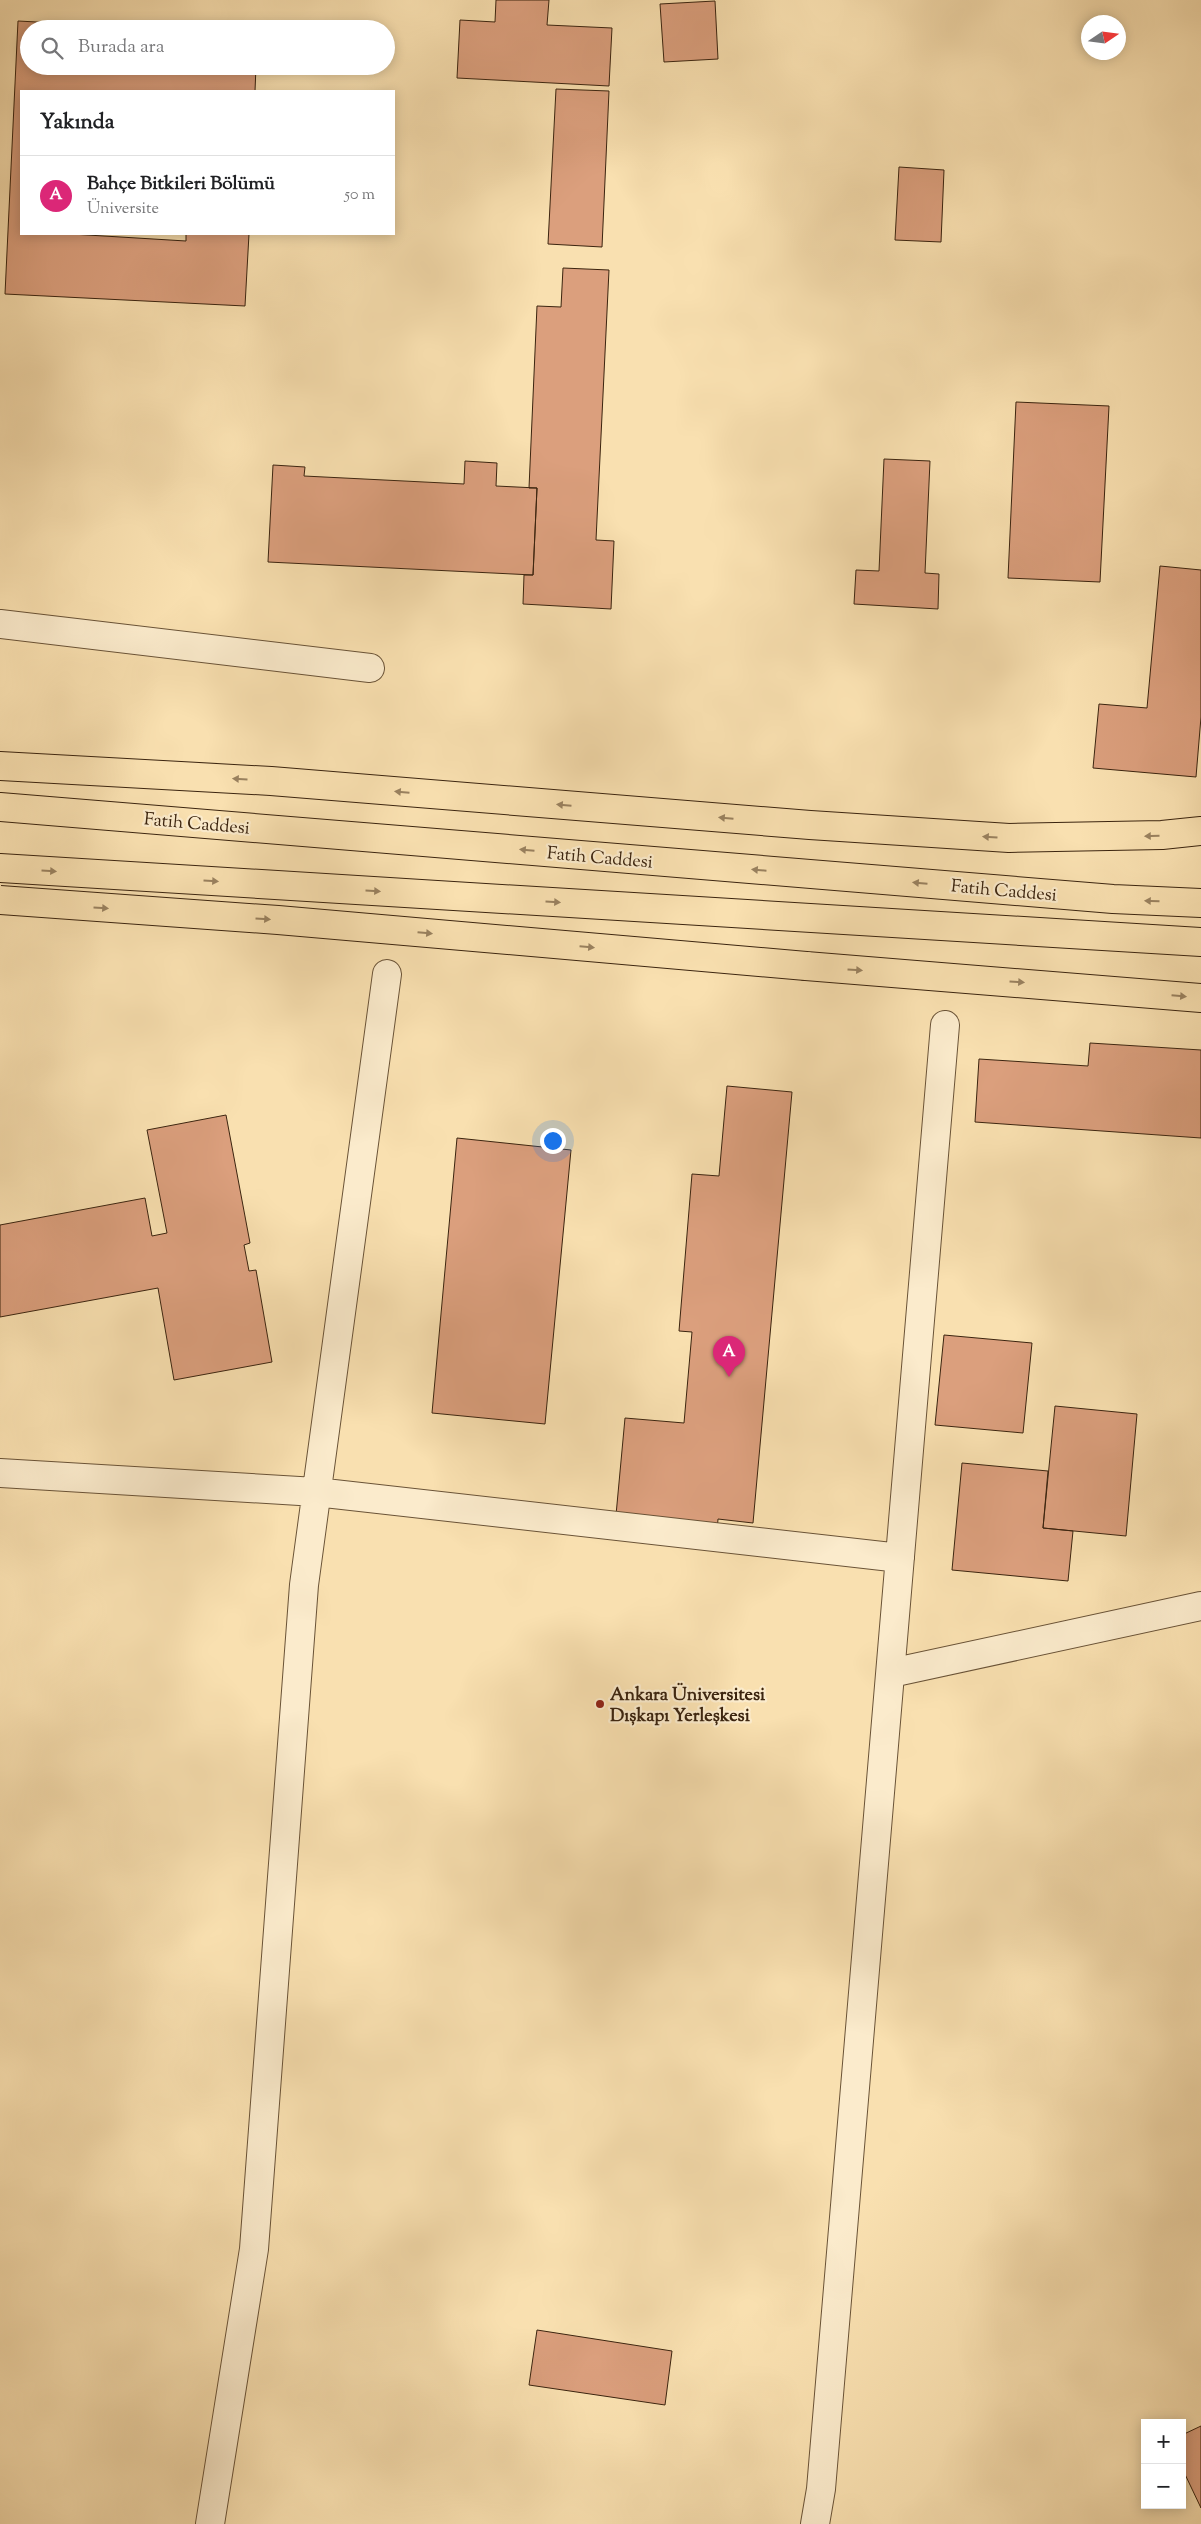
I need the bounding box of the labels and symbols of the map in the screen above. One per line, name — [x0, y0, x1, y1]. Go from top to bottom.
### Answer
north arrow — [1081, 15, 1126, 60]
one-way arrow — [232, 775, 248, 783]
one-way arrow — [394, 787, 410, 795]
one-way arrow — [556, 801, 572, 809]
street label: Fatih Caddesi — [143, 807, 251, 843]
one-way arrow — [718, 814, 734, 822]
one-way arrow — [982, 832, 998, 840]
one-way arrow — [1144, 832, 1160, 840]
street label: Fatih Caddesi — [546, 841, 654, 877]
one-way arrow — [519, 846, 535, 854]
one-way arrow — [750, 866, 766, 874]
one-way arrow — [41, 868, 57, 876]
street label: Fatih Caddesi — [950, 874, 1058, 910]
one-way arrow — [203, 878, 219, 886]
one-way arrow — [912, 879, 928, 887]
one-way arrow — [365, 888, 381, 896]
one-way arrow — [1144, 897, 1160, 905]
one-way arrow — [545, 899, 561, 907]
one-way arrow — [93, 904, 109, 912]
one-way arrow — [255, 916, 271, 924]
one-way arrow — [417, 929, 433, 937]
one-way arrow — [579, 943, 595, 951]
one-way arrow — [847, 966, 863, 974]
one-way arrow — [1009, 978, 1025, 986]
one-way arrow — [1171, 992, 1187, 1000]
your location — [540, 1128, 566, 1154]
pin: A — [713, 1336, 745, 1377]
place label: Ankara Üniversitesi Dışkapı Yerleşkesi — [610, 1682, 766, 1730]
marker: Ankara Üniversitesi Dışkapı Yerleşkesi — [594, 1698, 606, 1710]

